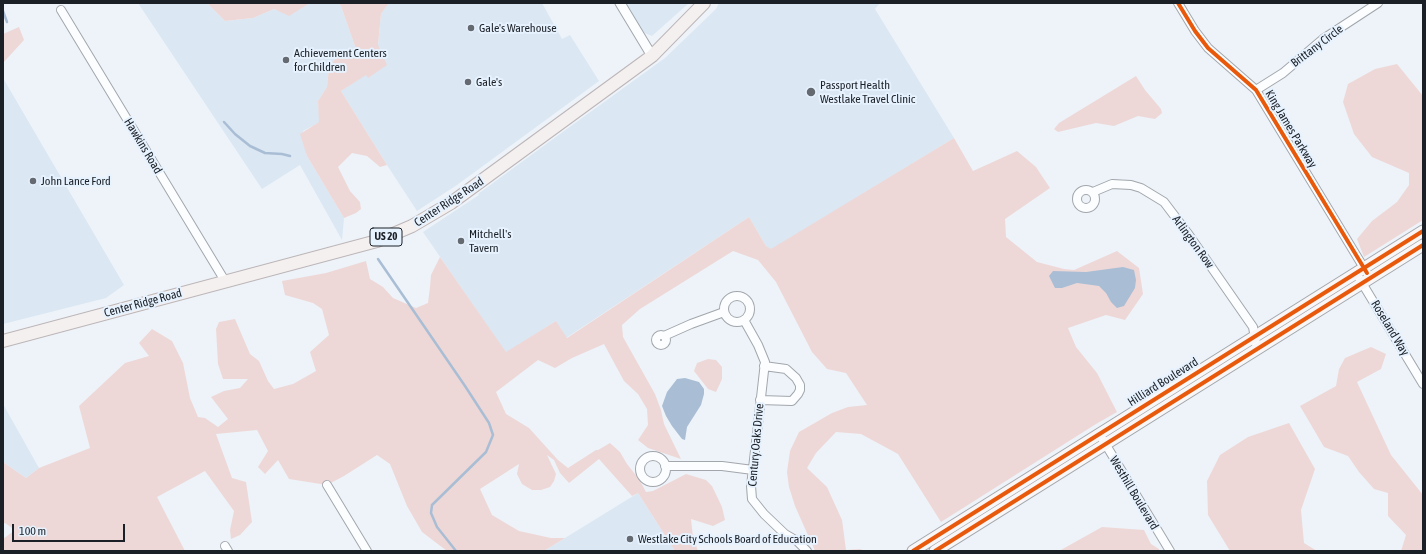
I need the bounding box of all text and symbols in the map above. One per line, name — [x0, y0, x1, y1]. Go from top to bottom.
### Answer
place label: Gale's Warehouse — [479, 21, 557, 35]
street label: Brittany Circle — [1288, 22, 1346, 70]
marker: Gale's Warehouse — [466, 23, 476, 33]
place label: Achievement Centers for Children — [294, 46, 387, 74]
marker: Achievement Centers for Children — [281, 55, 291, 65]
place label: Gale's — [476, 75, 502, 89]
marker: Gale's — [463, 77, 473, 87]
place label: Passport Health Westlake Travel Clinic — [820, 78, 915, 106]
marker: Passport Health Westlake Travel Clinic — [805, 86, 817, 98]
street label: King James Parkway — [1262, 87, 1320, 171]
street label: Hawkins Road — [121, 116, 165, 176]
place label: John Lance Ford — [41, 174, 111, 188]
street label: Center Ridge Road — [412, 174, 486, 230]
marker: John Lance Ford — [28, 176, 38, 186]
street label: Arlington Row — [1169, 213, 1217, 271]
place label: Mitchell's Tavern — [469, 227, 511, 255]
road number: US 20 — [370, 228, 402, 246]
marker: Mitchell's Tavern — [456, 236, 466, 246]
street label: Center Ridge Road — [102, 286, 184, 320]
street label: Roseland Way — [1368, 298, 1412, 358]
street label: Hilliard Boulevard — [1125, 355, 1201, 409]
street label: Century Oaks Drive — [745, 403, 767, 487]
street label: Westhill Boulevard — [1106, 454, 1162, 532]
scale bar — [14, 516, 127, 542]
text: 100 m — [19, 524, 46, 538]
place label: Westlake City Schools Board of Education — [638, 532, 817, 546]
marker: Westlake City Schools Board of Education — [625, 534, 635, 544]

